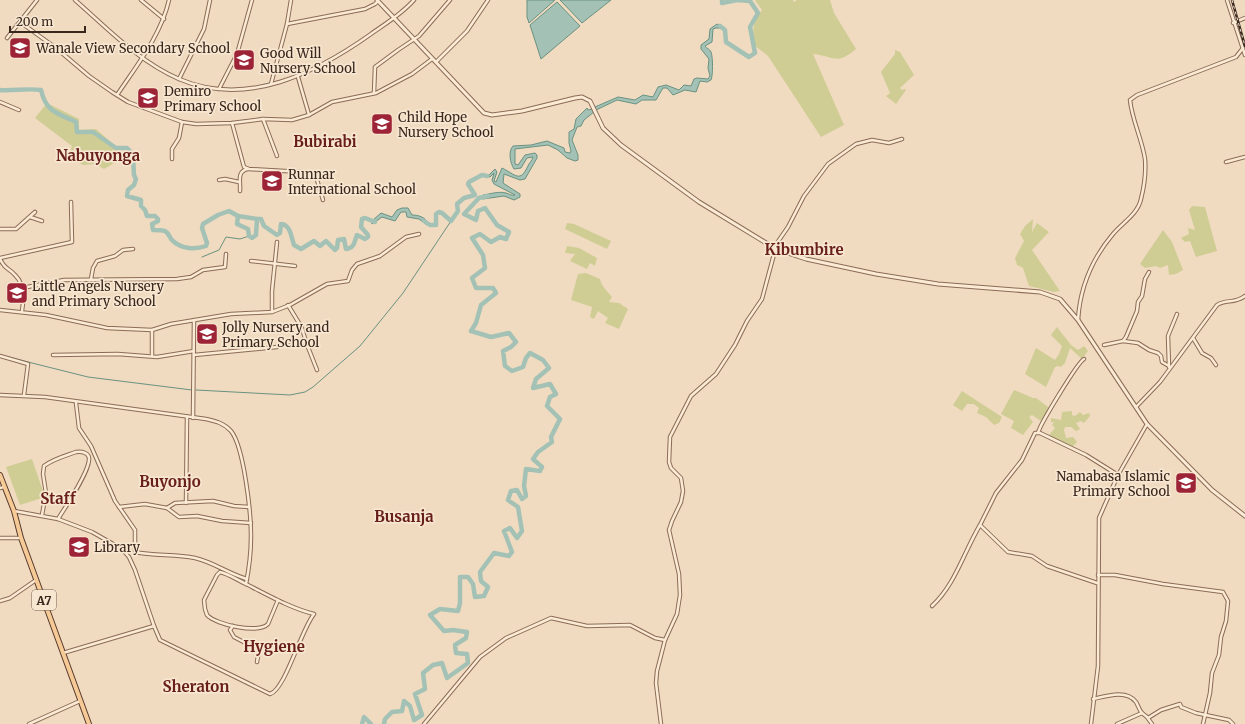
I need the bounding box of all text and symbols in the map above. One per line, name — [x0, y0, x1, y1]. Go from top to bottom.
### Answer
scale bar — [10, 8, 85, 34]
text: 200 m — [16, 14, 53, 29]
school or university icon: Wanale View Secondary School — [7, 35, 33, 61]
place label: Wanale View Secondary School — [35, 40, 230, 57]
place label: Good Will Nursery School — [260, 45, 356, 77]
school or university icon: Good Will Nursery School — [231, 47, 257, 73]
place label: Demiro Primary School — [164, 83, 261, 115]
school or university icon: Demiro Primary School — [135, 85, 161, 111]
place label: Child Hope Nursery School — [398, 109, 494, 141]
school or university icon: Child Hope Nursery School — [369, 111, 395, 137]
district label: Bubirabi — [293, 132, 357, 151]
district label: Nabuyonga — [56, 146, 141, 165]
place label: Runnar International School — [288, 166, 416, 198]
school or university icon: Runnar International School — [259, 168, 285, 194]
district label: Kibumbire — [764, 240, 844, 259]
place label: Little Angels Nursery and Primary School — [32, 278, 165, 310]
school or university icon: Little Angels Nursery and Primary School — [4, 280, 30, 306]
place label: Jolly Nursery and Primary School — [221, 319, 329, 351]
school or university icon: Jolly Nursery and Primary School — [194, 321, 220, 347]
place label: Namabasa Islamic Primary School — [1056, 468, 1170, 500]
school or university icon: Namabasa Islamic Primary School — [1173, 470, 1199, 496]
district label: Buyonjo — [139, 472, 201, 491]
district label: Staff — [40, 489, 77, 508]
district label: Busanja — [374, 507, 434, 526]
school or university icon: Library — [66, 534, 92, 560]
place label: Library — [94, 539, 140, 556]
road number: A7 — [32, 590, 56, 610]
district label: Hygiene — [243, 637, 305, 656]
district label: Sheraton — [163, 677, 229, 696]

